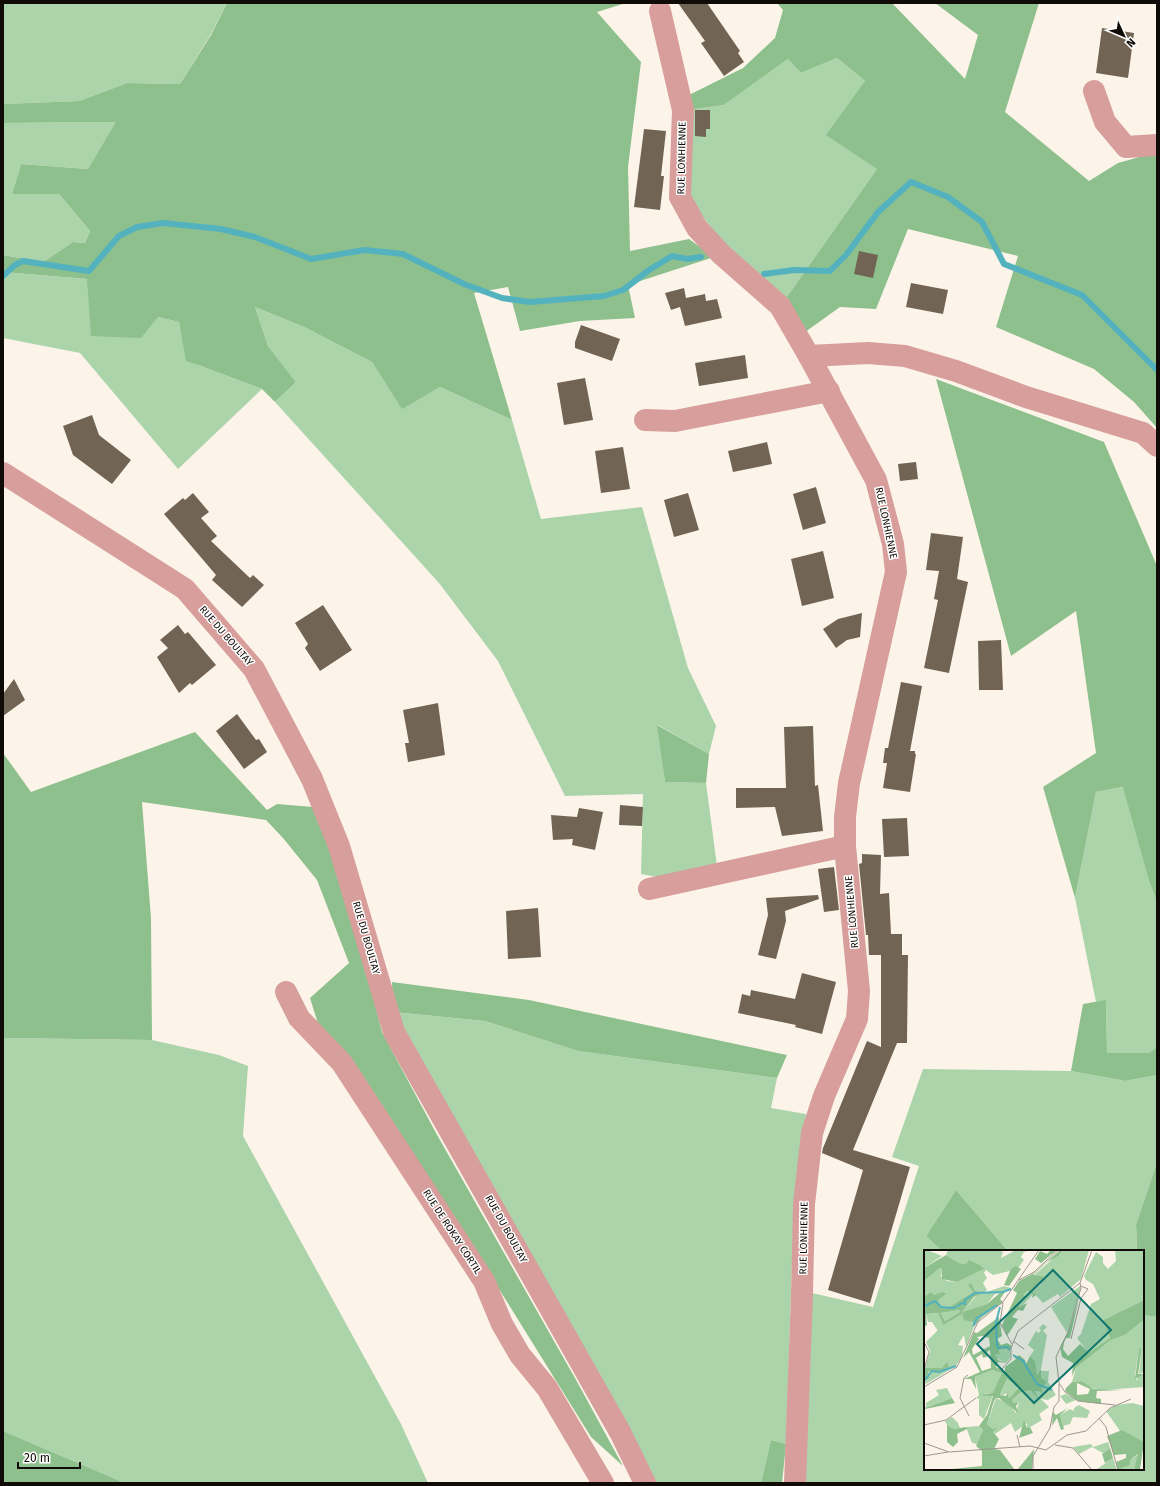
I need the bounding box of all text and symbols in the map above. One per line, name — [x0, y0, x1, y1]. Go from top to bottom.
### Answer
north arrow — [1104, 16, 1144, 56]
text: N — [1124, 35, 1138, 50]
street label: RUE LONHIENNE — [675, 121, 689, 195]
street label: RUE LONHIENNE — [873, 486, 899, 560]
street label: RUE DU BOULTAY — [197, 604, 256, 669]
street label: RUE LONHIENNE — [843, 875, 861, 949]
street label: RUE DU BOULTAY — [350, 900, 382, 976]
street label: RUE DE ROKAY CORTIL — [420, 1187, 484, 1277]
street label: RUE DU BOULTAY — [482, 1193, 530, 1265]
street label: RUE LONHIENNE — [797, 1201, 811, 1275]
inset map — [924, 1250, 1144, 1470]
scale bar — [18, 1444, 80, 1470]
text: 20 m — [24, 1451, 50, 1465]

